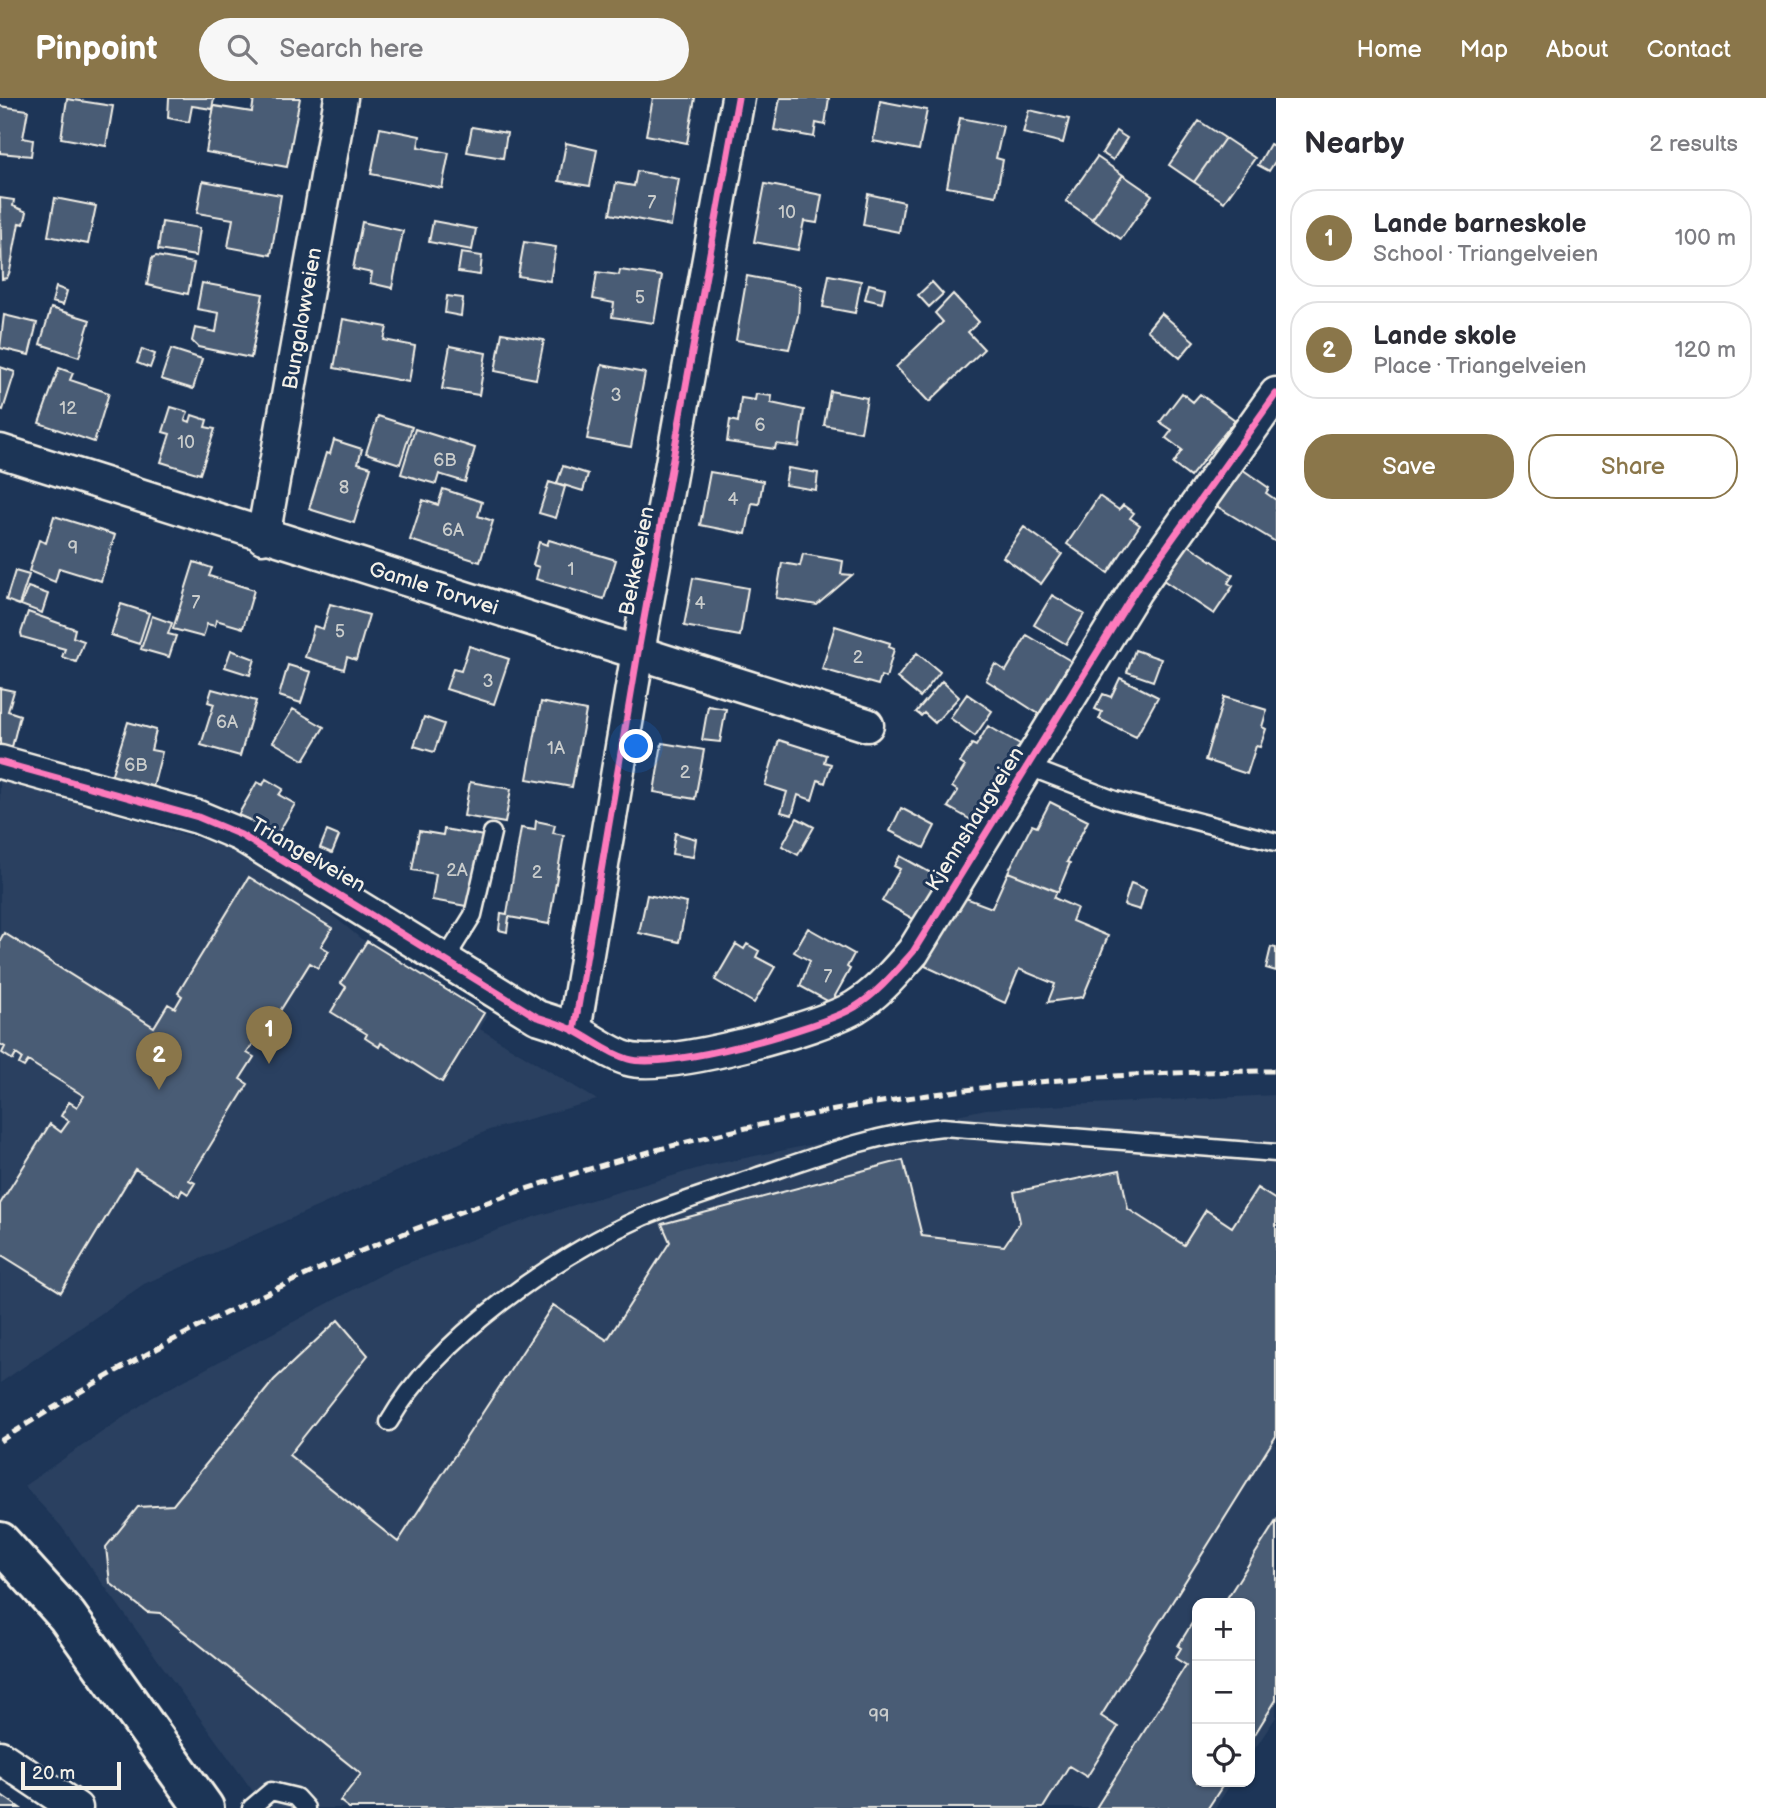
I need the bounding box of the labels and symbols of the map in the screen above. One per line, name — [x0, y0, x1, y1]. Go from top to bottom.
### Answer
house number: 7 — [648, 192, 657, 213]
house number: 10 — [778, 202, 796, 223]
street label: Bungalowveien — [277, 245, 327, 392]
house number: 5 — [635, 287, 645, 308]
house number: 3 — [610, 385, 622, 406]
house number: 12 — [59, 398, 77, 419]
house number: 6 — [755, 415, 766, 436]
house number: 10 — [177, 432, 195, 453]
house number: 6B — [433, 450, 457, 471]
house number: 8 — [339, 477, 349, 498]
house number: 4 — [728, 489, 739, 510]
street label: Bekkeveien — [614, 504, 660, 618]
house number: 6A — [442, 520, 464, 541]
house number: 9 — [68, 538, 78, 559]
street label: Gamle Torvvei — [366, 556, 502, 620]
house number: 1 — [568, 559, 574, 580]
house number: 7 — [192, 592, 201, 613]
house number: 4 — [695, 593, 706, 614]
house number: 5 — [335, 621, 345, 642]
house number: 2 — [853, 647, 864, 668]
house number: 3 — [482, 671, 494, 692]
house number: 6A — [216, 712, 238, 733]
your location — [619, 729, 653, 763]
house number: 1A — [547, 738, 565, 759]
street label: Kjennshaugveien — [921, 742, 1029, 896]
house number: 6B — [124, 755, 148, 776]
house number: 2 — [680, 762, 691, 783]
street label: Triangelveien — [246, 812, 370, 898]
house number: 2A — [446, 860, 468, 881]
house number: 2 — [532, 862, 543, 883]
house number: 7 — [824, 966, 833, 987]
pin: 1 — [246, 1006, 292, 1064]
pin: 2 — [136, 1032, 182, 1090]
house number: 99 — [869, 1706, 889, 1727]
scale bar — [21, 1759, 121, 1791]

